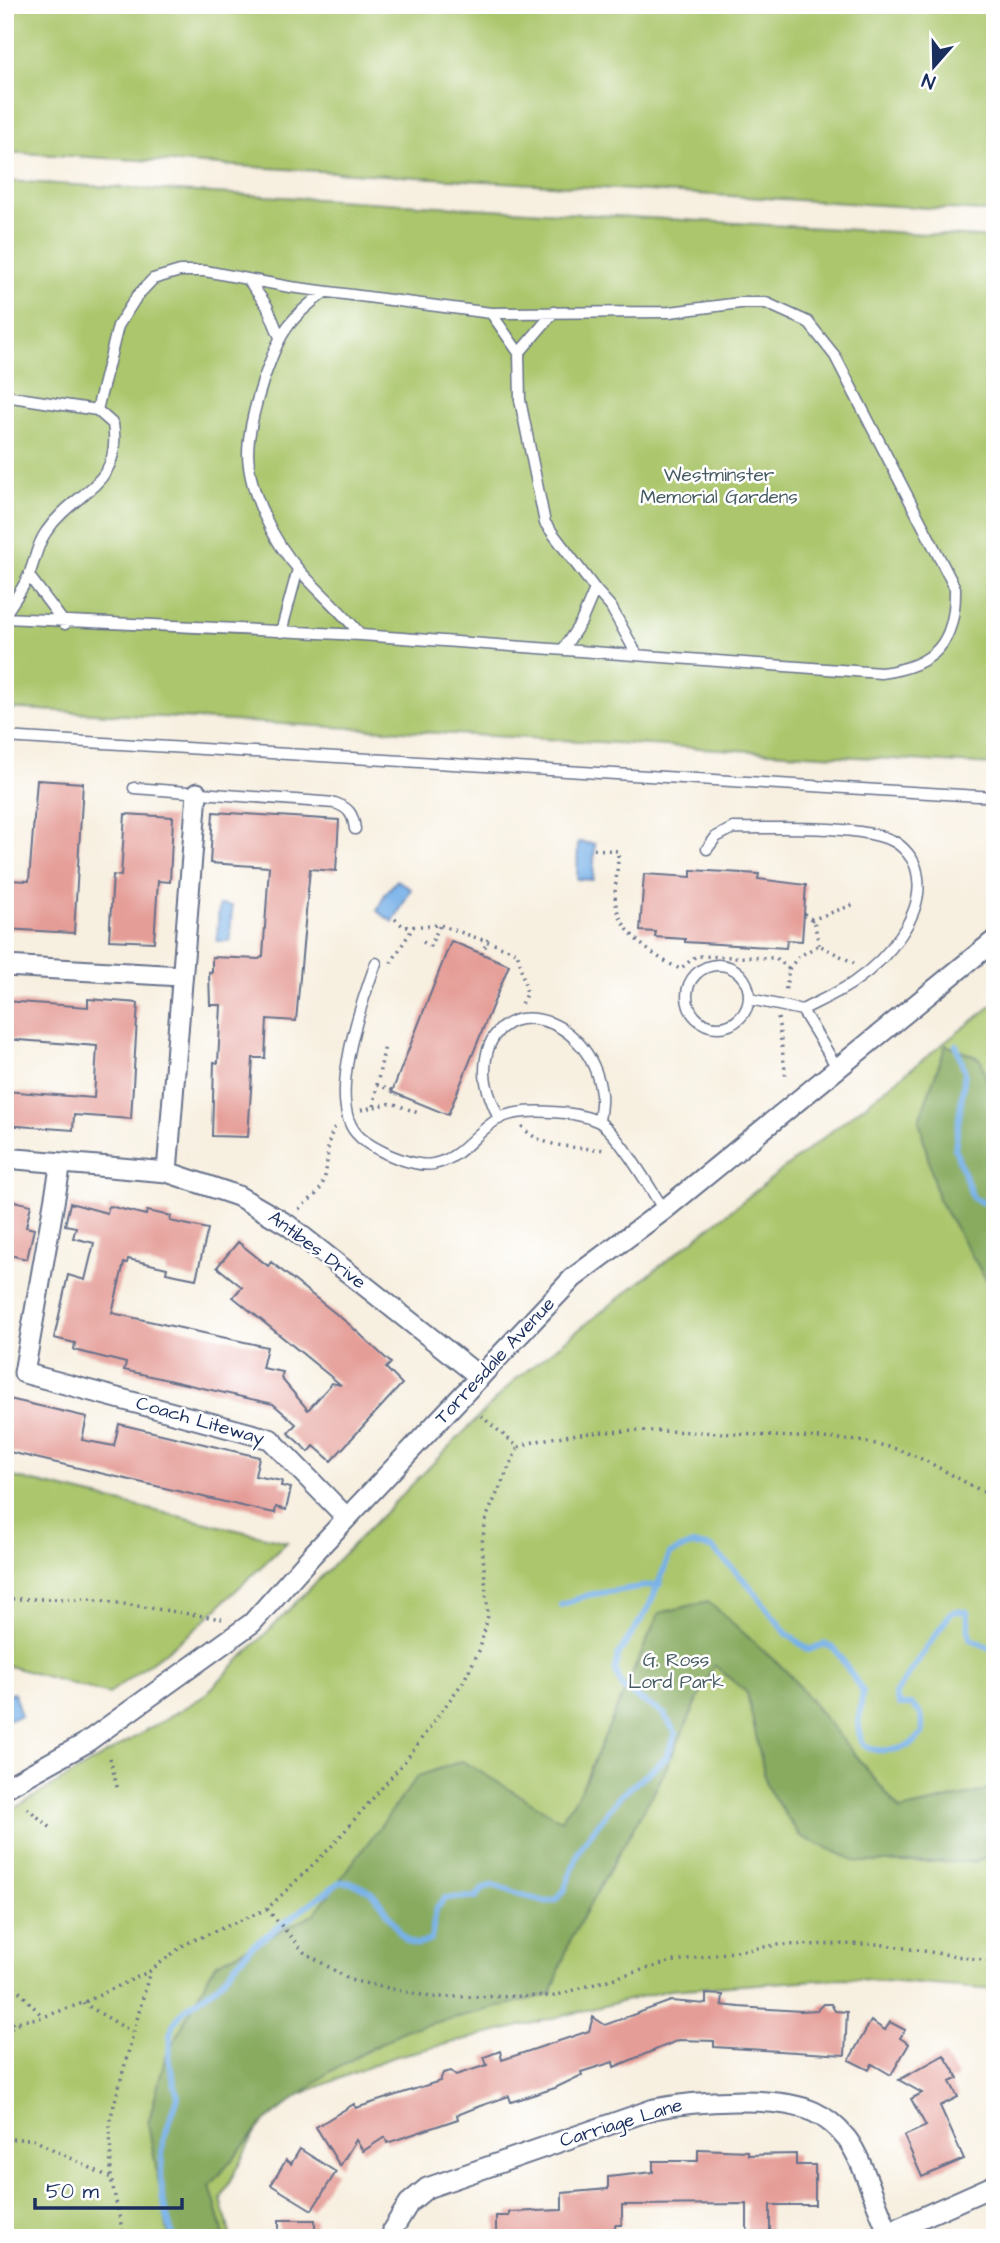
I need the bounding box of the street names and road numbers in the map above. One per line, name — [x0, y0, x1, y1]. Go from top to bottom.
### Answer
street label: Antibes Drive — [262, 1204, 372, 1296]
street label: Torresdale Avenue — [429, 1291, 561, 1431]
street label: Coach Liteway — [132, 1390, 268, 1453]
street label: Carriage Lane — [556, 2092, 686, 2155]

